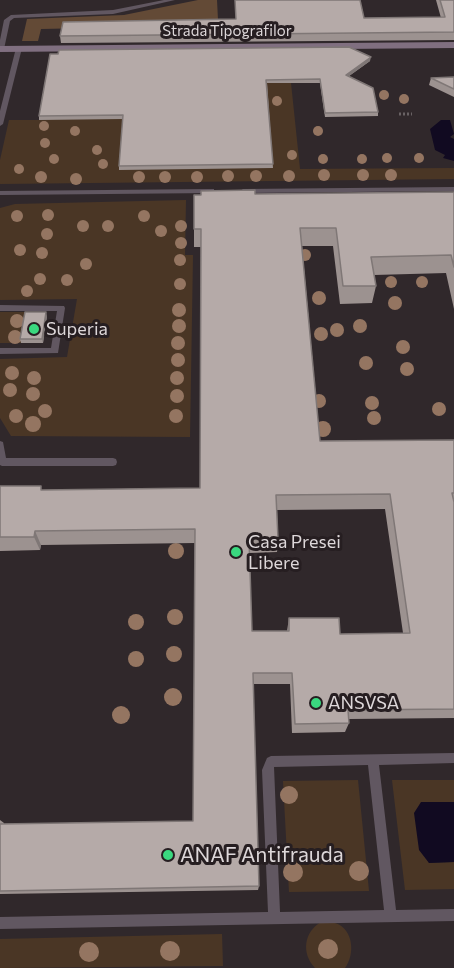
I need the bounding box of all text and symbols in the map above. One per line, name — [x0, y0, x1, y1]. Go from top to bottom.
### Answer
street label: Strada Tipografilor — [162, 22, 292, 40]
place label: Superia — [46, 318, 108, 340]
marker: Superia — [27, 322, 41, 336]
place label: Casa Presei Libere — [248, 531, 341, 574]
marker: Casa Presei Libere — [229, 545, 243, 559]
place label: ANSVSA — [328, 692, 399, 714]
marker: ANSVSA — [309, 696, 323, 710]
place label: ANAF Antifrauda — [180, 842, 344, 868]
marker: ANAF Antifrauda — [161, 848, 175, 862]

